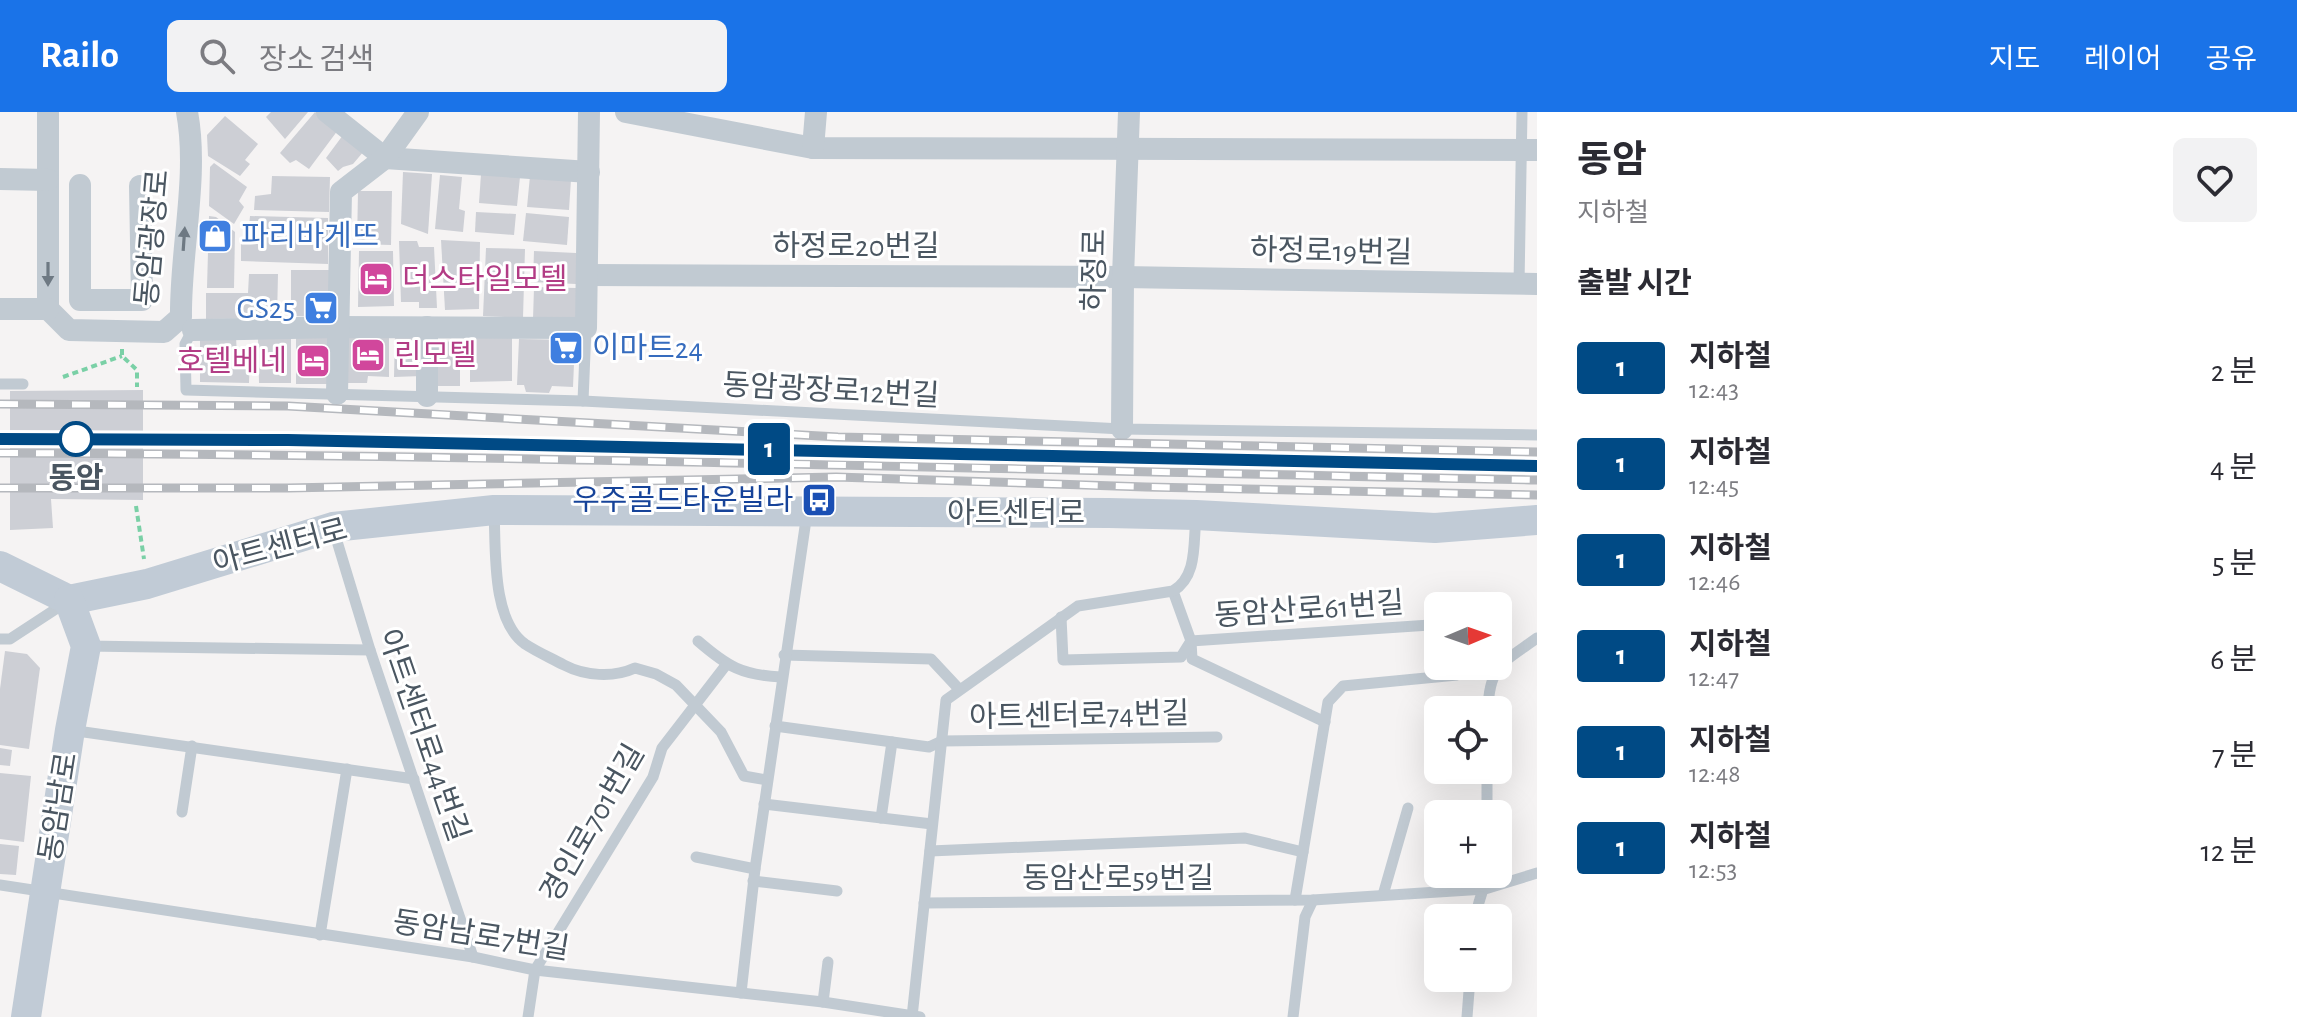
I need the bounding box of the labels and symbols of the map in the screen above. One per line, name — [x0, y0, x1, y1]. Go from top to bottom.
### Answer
street label: 동암광장로 — [131, 168, 174, 308]
shop icon: 파리바게뜨 — [196, 217, 234, 255]
place label: 파리바게뜨 — [241, 220, 379, 252]
one-way arrow — [178, 226, 191, 251]
street label: 하정로 — [1077, 228, 1111, 312]
street label: 하정로20번길 — [772, 230, 940, 262]
street label: 하정로19번길 — [1250, 234, 1412, 268]
hotel icon: 더스타일모텔 — [357, 260, 395, 298]
one-way arrow — [42, 262, 54, 287]
place label: 더스타일모텔 — [402, 264, 568, 295]
supermarket icon: GS25 — [302, 289, 340, 327]
place label: GS25 — [237, 294, 295, 324]
supermarket icon: 이마트24 — [547, 329, 585, 367]
place label: 이마트24 — [592, 332, 703, 364]
hotel icon: 린모텔 — [349, 336, 387, 374]
place label: 린모텔 — [394, 340, 477, 371]
hotel icon: 호텔베네 — [294, 342, 332, 380]
place label: 호텔베네 — [177, 345, 287, 377]
street label: 동암광장로12번길 — [722, 369, 940, 412]
marker: 동암 — [59, 422, 93, 456]
line badge: 1 — [743, 423, 795, 475]
place label: 동암 — [48, 462, 104, 494]
bus stop icon: 우주골드타운빌라 — [800, 481, 838, 519]
place label: 우주골드타운빌라 — [572, 485, 793, 516]
street label: 아트센터로 — [947, 497, 1085, 529]
street label: 아트센터로 — [209, 513, 351, 579]
street label: 동암산로61번길 — [1213, 587, 1405, 632]
north arrow — [1424, 592, 1512, 680]
street label: 아트센터로44번길 — [373, 625, 475, 845]
street label: 아트센터로74번길 — [969, 697, 1189, 733]
street label: 경인로701번길 — [535, 739, 650, 908]
street label: 동암남로 — [35, 750, 82, 864]
street label: 동암산로59번길 — [1022, 863, 1214, 894]
street label: 동암남로7번길 — [391, 906, 571, 965]

